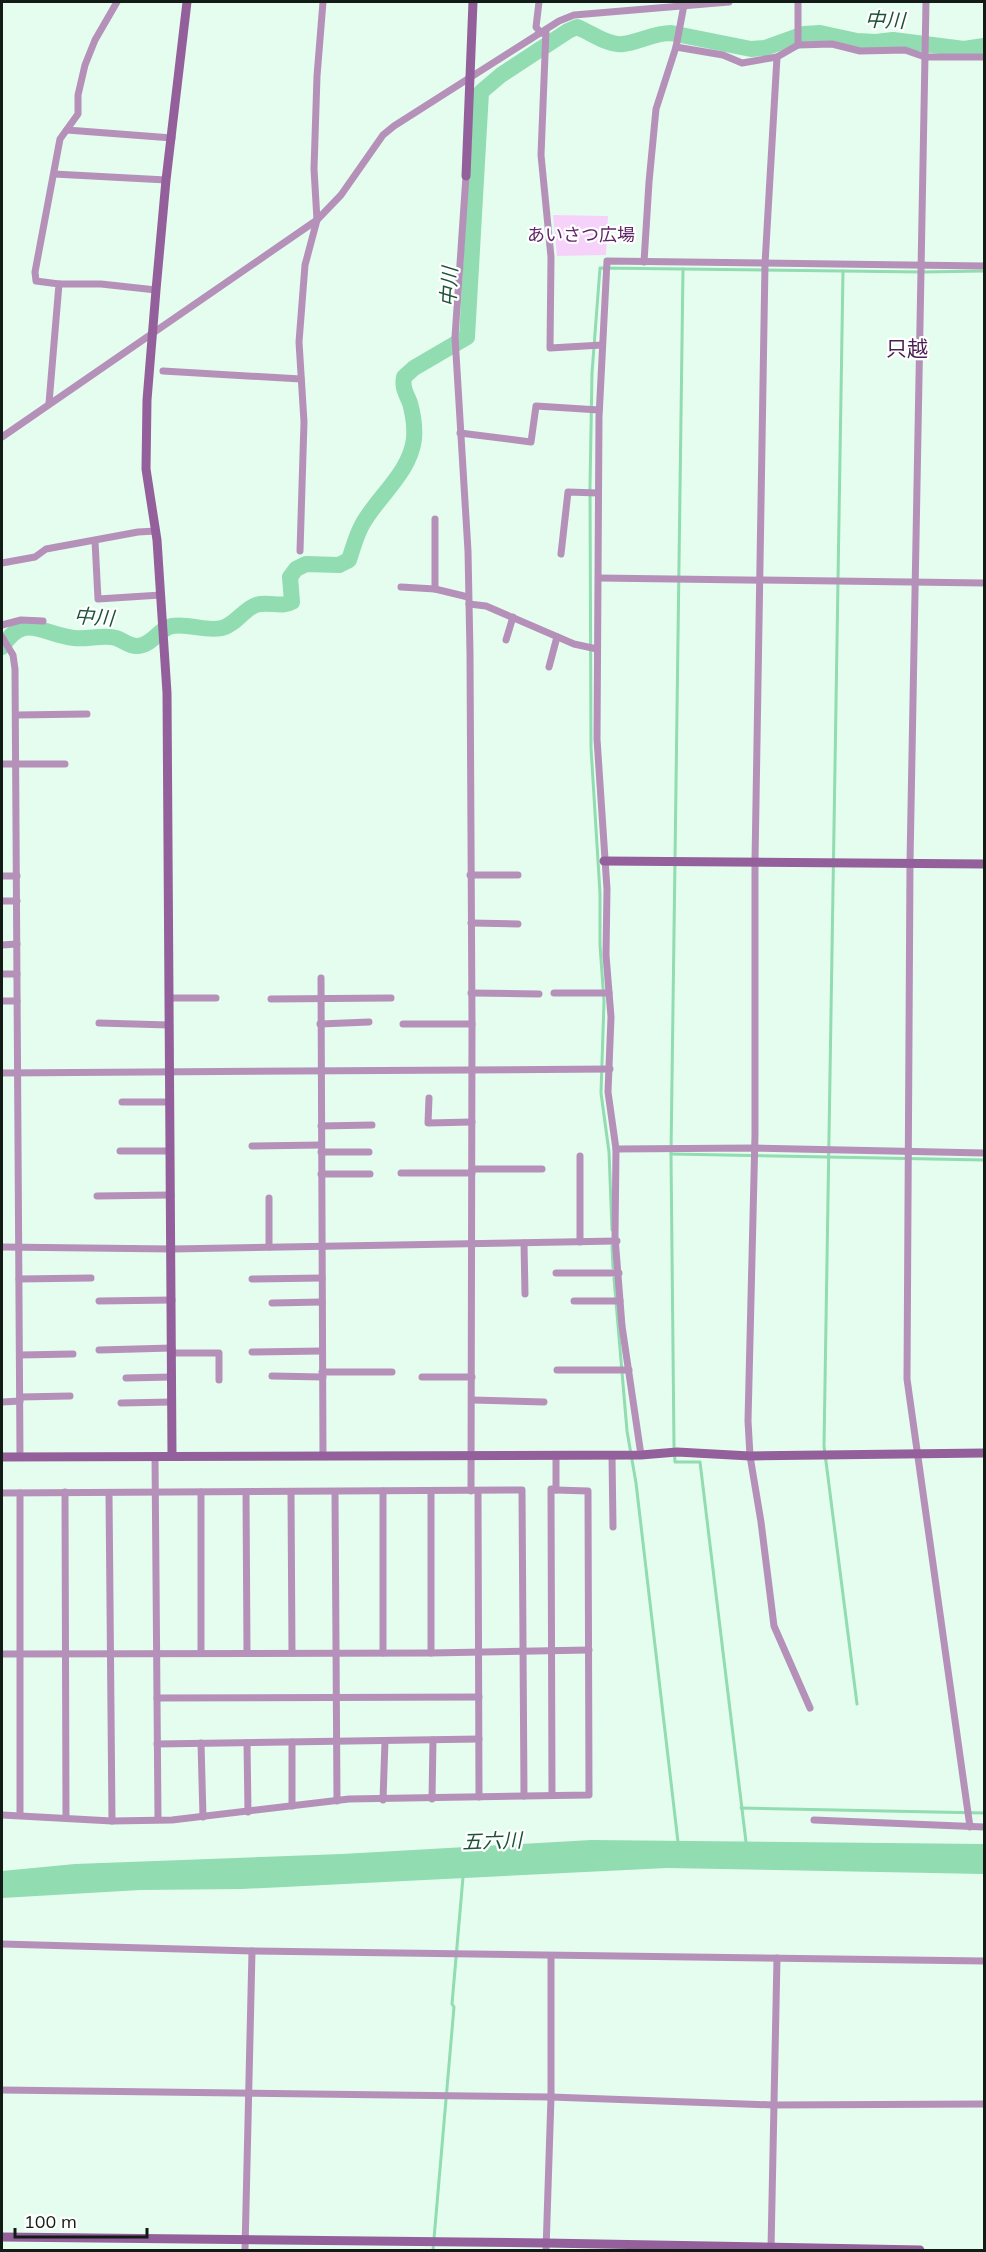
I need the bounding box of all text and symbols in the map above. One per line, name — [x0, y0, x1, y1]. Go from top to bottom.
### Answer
water label: 中川 — [865, 6, 907, 33]
park label: あいさつ広場 — [527, 223, 635, 246]
water label: 中川 — [435, 264, 462, 308]
district label: 只越 — [886, 335, 928, 361]
water label: 中川 — [73, 603, 117, 631]
water label: 五六川 — [462, 1827, 524, 1854]
scale bar — [15, 2201, 147, 2239]
text: 100 m — [24, 2210, 77, 2233]

